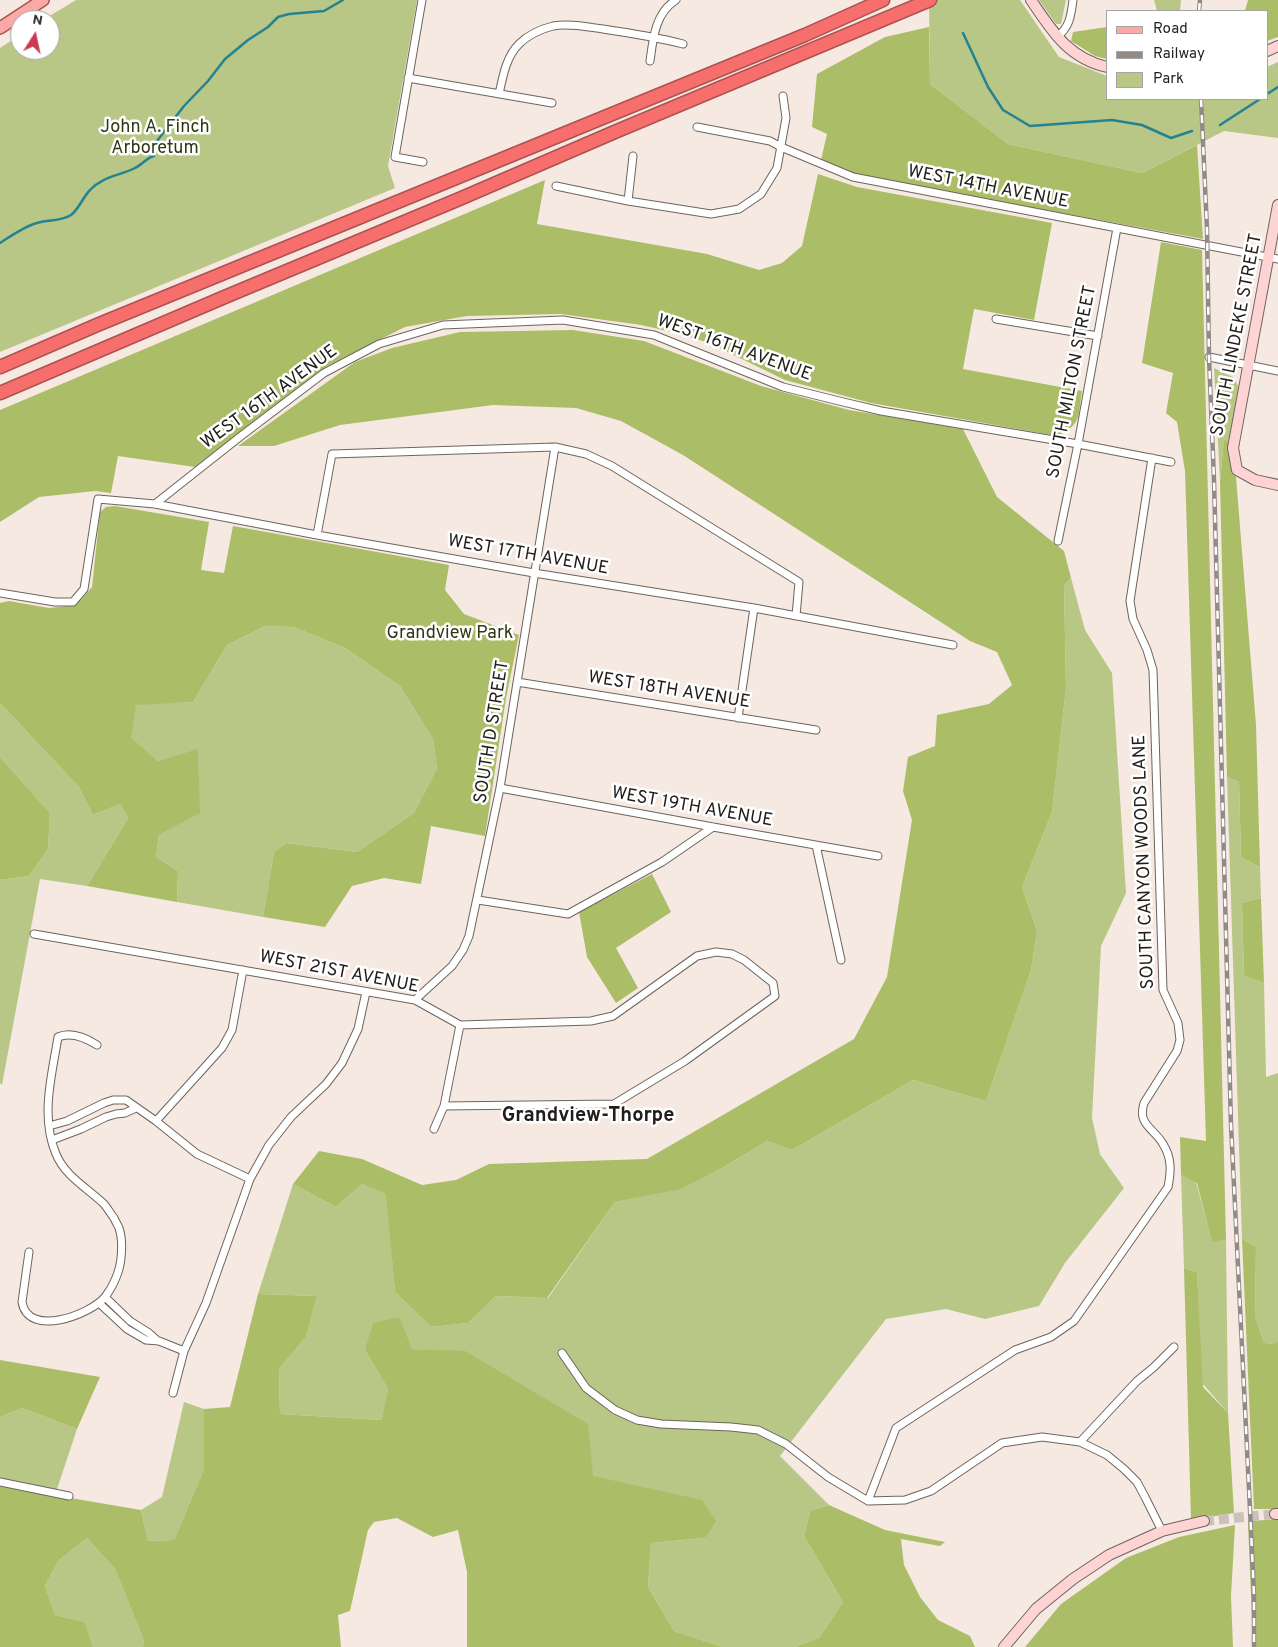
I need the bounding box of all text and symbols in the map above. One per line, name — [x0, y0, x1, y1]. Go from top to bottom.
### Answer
north arrow — [10, 10, 60, 60]
legend — [1106, 10, 1268, 100]
text: N — [31, 11, 44, 30]
text: Road — [1153, 20, 1188, 39]
text: Railway — [1153, 45, 1205, 64]
text: Park — [1153, 70, 1184, 89]
park label: John A. Finch Arboretum — [100, 117, 210, 160]
street label: WEST 14TH AVENUE — [906, 162, 1070, 214]
street label: SOUTH LINDEKE STREET — [1208, 232, 1268, 438]
street label: SOUTH MILTON STREET — [1044, 284, 1102, 480]
street label: WEST 16TH AVENUE — [654, 311, 814, 387]
street label: WEST 16TH AVENUE — [198, 341, 342, 455]
street label: WEST 17TH AVENUE — [446, 531, 610, 581]
park label: Grandview Park — [387, 623, 513, 645]
street label: SOUTH D STREET — [471, 659, 515, 805]
street label: WEST 18TH AVENUE — [586, 668, 752, 714]
street label: SOUTH CANYON WOODS LANE — [1130, 734, 1160, 990]
street label: WEST 19TH AVENUE — [610, 783, 774, 833]
street label: WEST 21ST AVENUE — [257, 947, 421, 999]
district label: Grandview-Thorpe — [502, 1105, 674, 1129]

